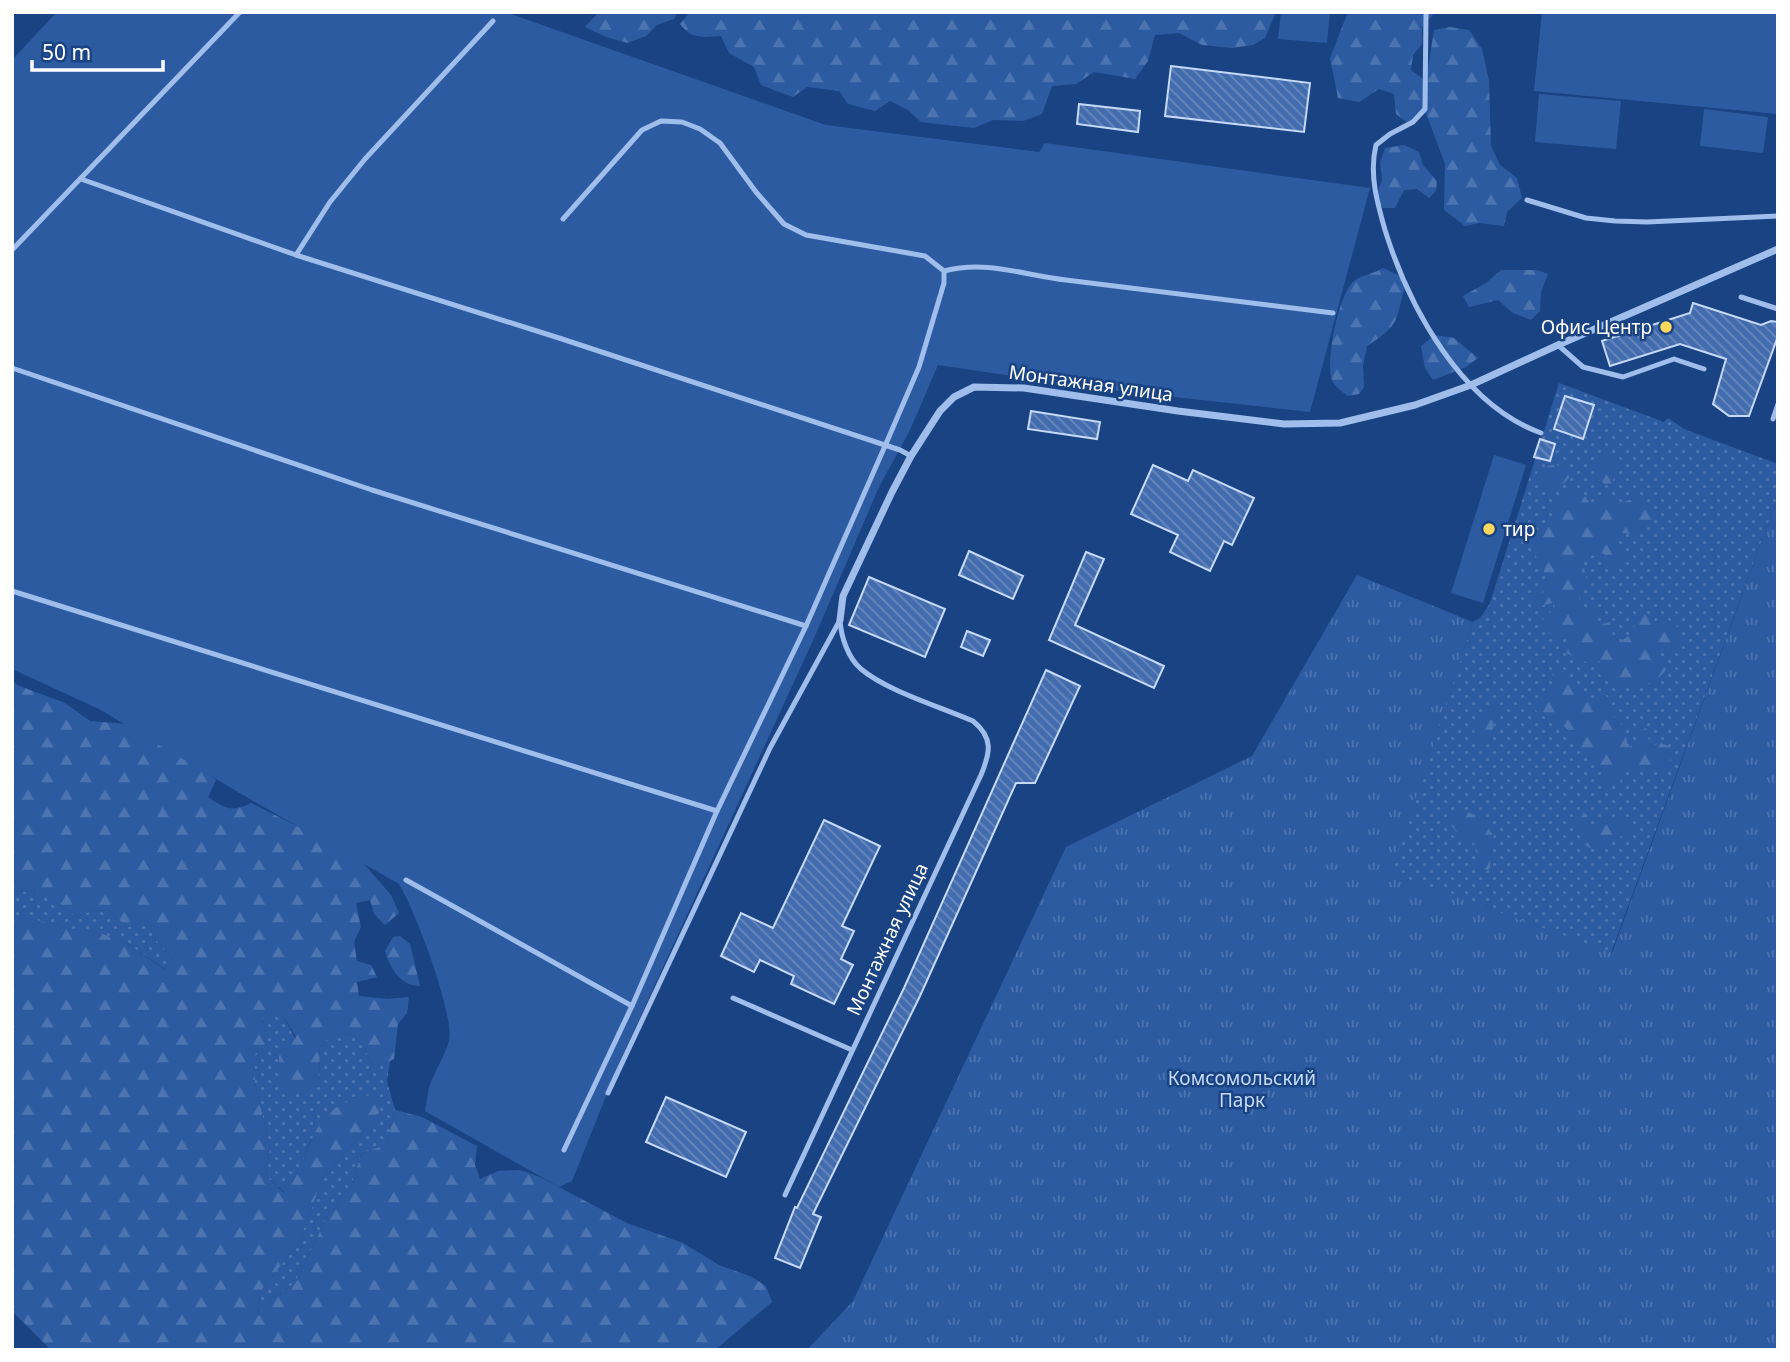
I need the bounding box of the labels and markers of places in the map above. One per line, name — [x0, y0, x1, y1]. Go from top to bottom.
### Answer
place label: Офис Центр — [1541, 314, 1652, 340]
marker: Офис Центр — [1658, 319, 1674, 335]
place label: тир — [1503, 516, 1535, 542]
marker: тир — [1481, 521, 1497, 537]

